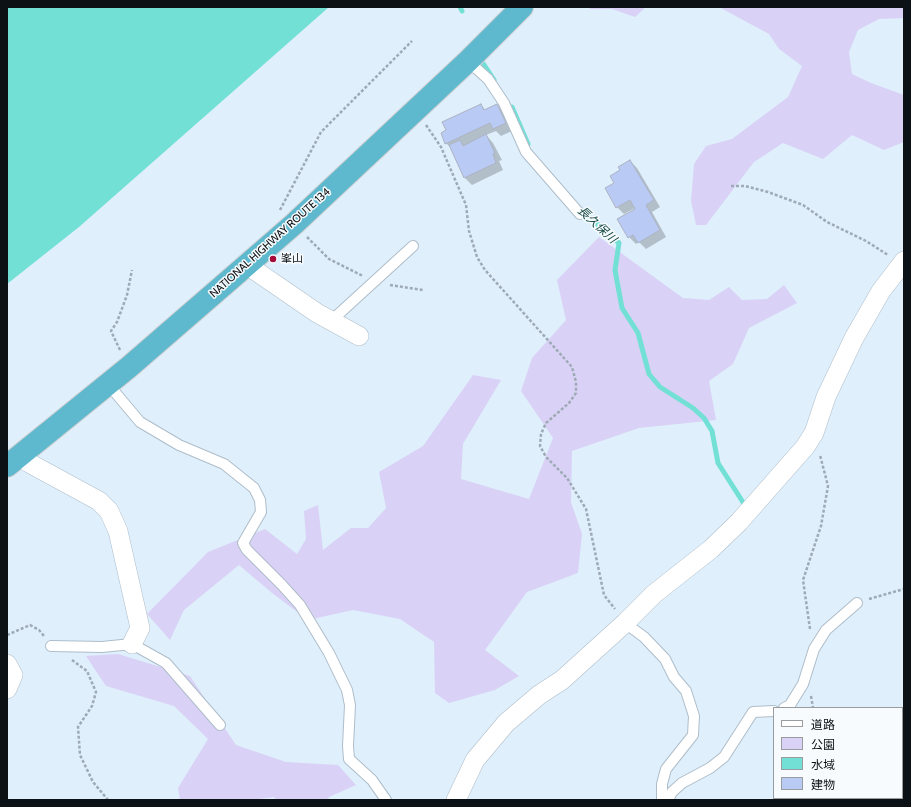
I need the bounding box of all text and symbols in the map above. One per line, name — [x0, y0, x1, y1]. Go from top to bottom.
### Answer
street label: NATIONAL HIGHWAY ROUTE 134 — [207, 185, 333, 301]
water label: 長久保川 — [575, 203, 619, 247]
place label: 峯山 — [281, 252, 303, 266]
marker: 峯山 — [268, 254, 278, 264]
legend — [773, 707, 903, 799]
text: 道路 — [811, 717, 835, 732]
text: 公園 — [811, 737, 835, 752]
text: 水域 — [811, 757, 835, 772]
text: 建物 — [811, 777, 835, 792]

